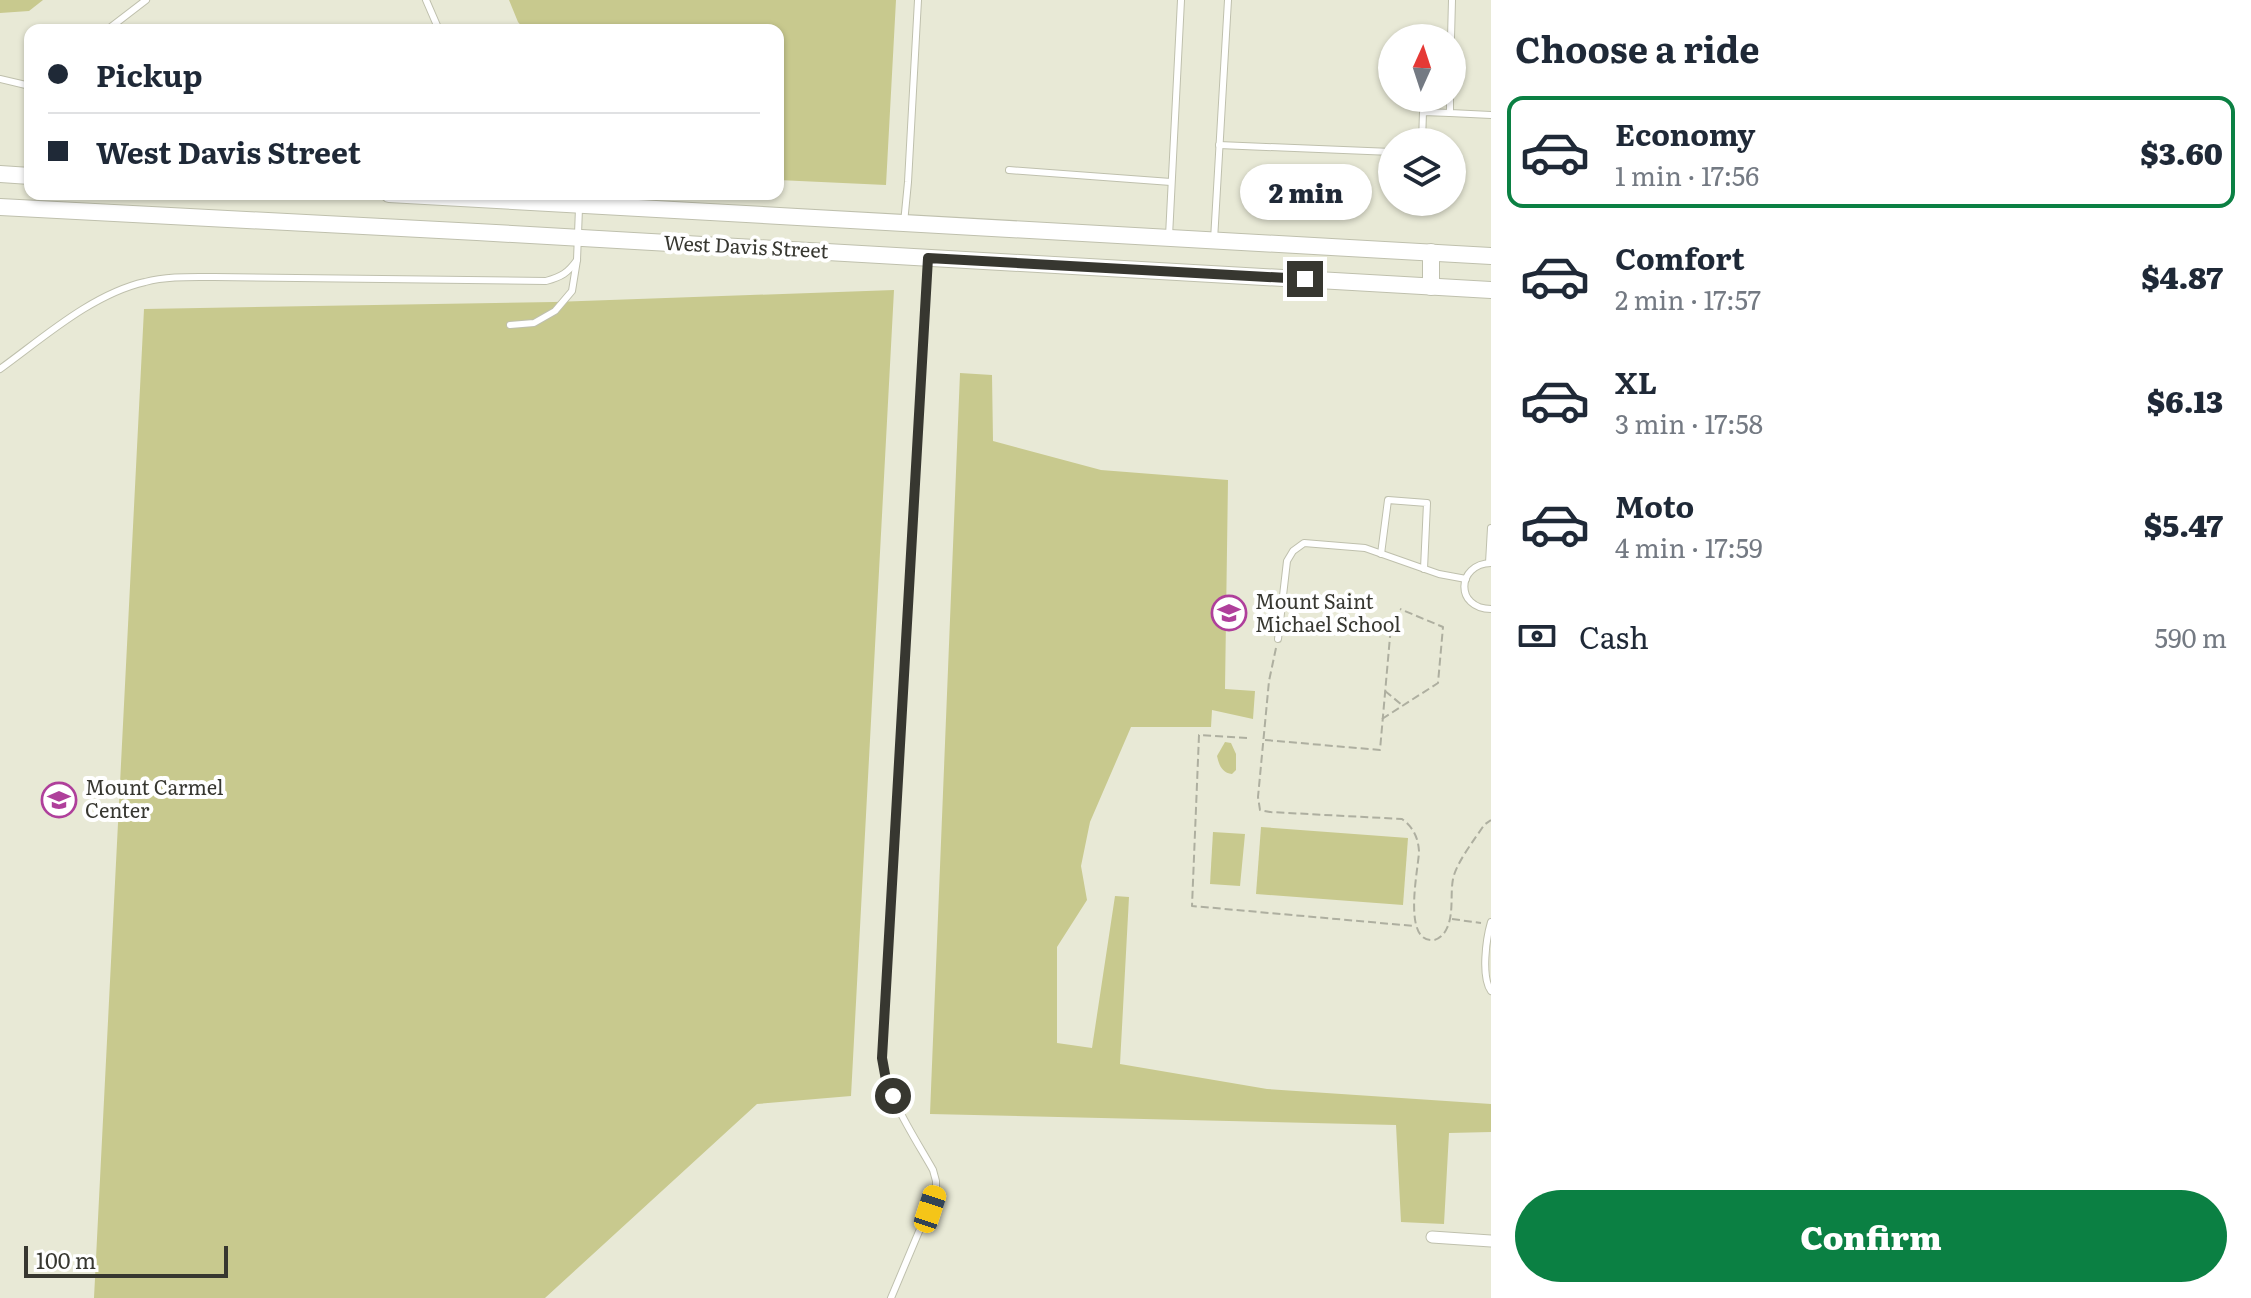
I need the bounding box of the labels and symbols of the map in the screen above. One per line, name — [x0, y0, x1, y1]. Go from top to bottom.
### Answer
north arrow — [1378, 24, 1466, 112]
callout: 2 min — [1239, 163, 1371, 219]
street label: West Davis Street — [663, 226, 829, 264]
route end — [1287, 261, 1323, 297]
place label: Mount Saint Michael School — [1255, 585, 1401, 638]
school or university icon: Mount Saint Michael School — [1210, 594, 1248, 632]
place label: Mount Carmel Center — [85, 771, 224, 824]
school or university icon: Mount Carmel Center — [40, 781, 78, 819]
route start — [875, 1078, 911, 1114]
car — [911, 1182, 949, 1236]
scale bar — [24, 1242, 228, 1278]

